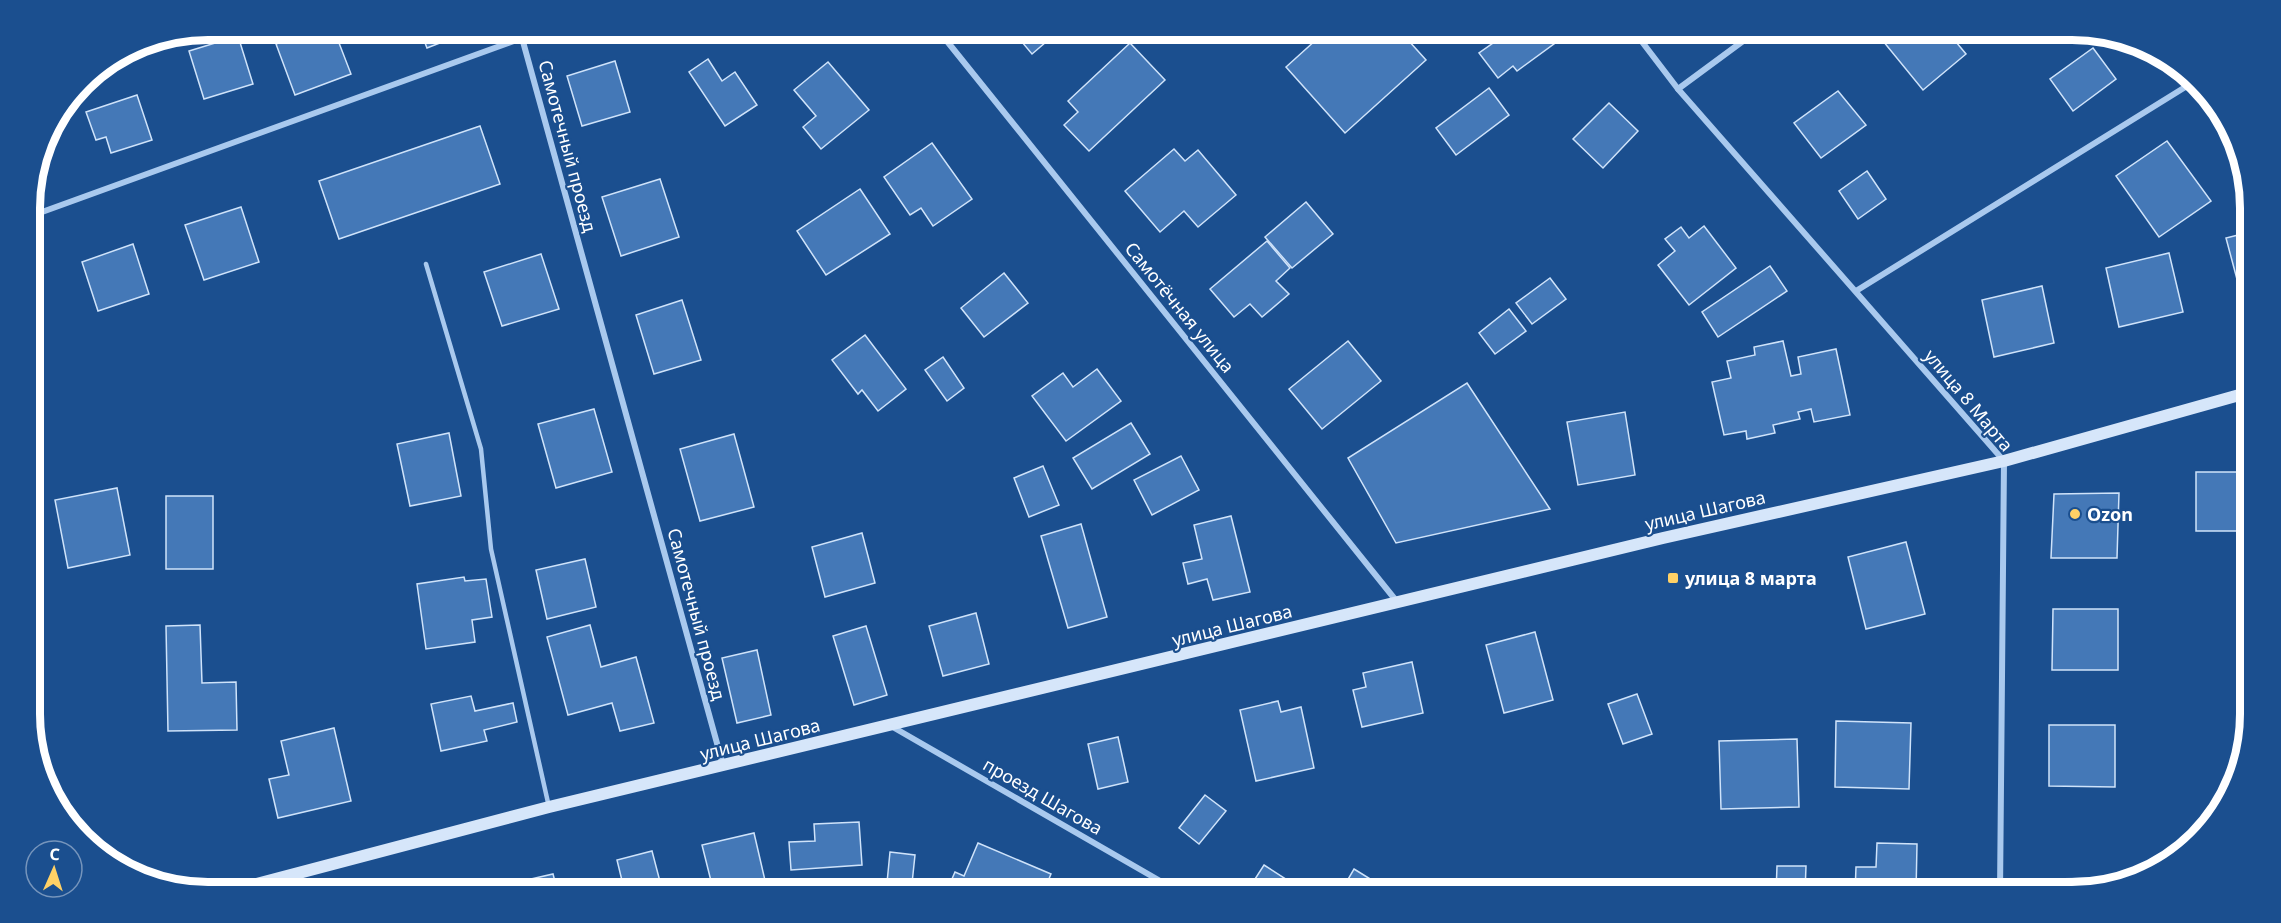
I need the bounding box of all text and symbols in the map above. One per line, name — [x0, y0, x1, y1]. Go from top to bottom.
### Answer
street label: Самотечный проезд — [533, 57, 603, 235]
street label: Самотёчная улица — [1120, 237, 1240, 377]
street label: улица 8 Марта — [1919, 344, 2019, 456]
street label: улица Шагова — [1642, 484, 1768, 536]
place label: Ozon — [2087, 502, 2133, 526]
marker: Ozon — [2068, 507, 2082, 521]
street label: Самотечный проезд — [662, 525, 732, 703]
place label: улица 8 марта — [1684, 566, 1817, 590]
marker: улица 8 марта — [1666, 571, 1680, 585]
street label: улица Шагова — [1169, 598, 1295, 652]
street label: улица Шагова — [697, 712, 823, 766]
street label: проезд Шагова — [979, 752, 1107, 840]
north arrow — [24, 839, 84, 899]
text: С — [49, 843, 61, 865]

